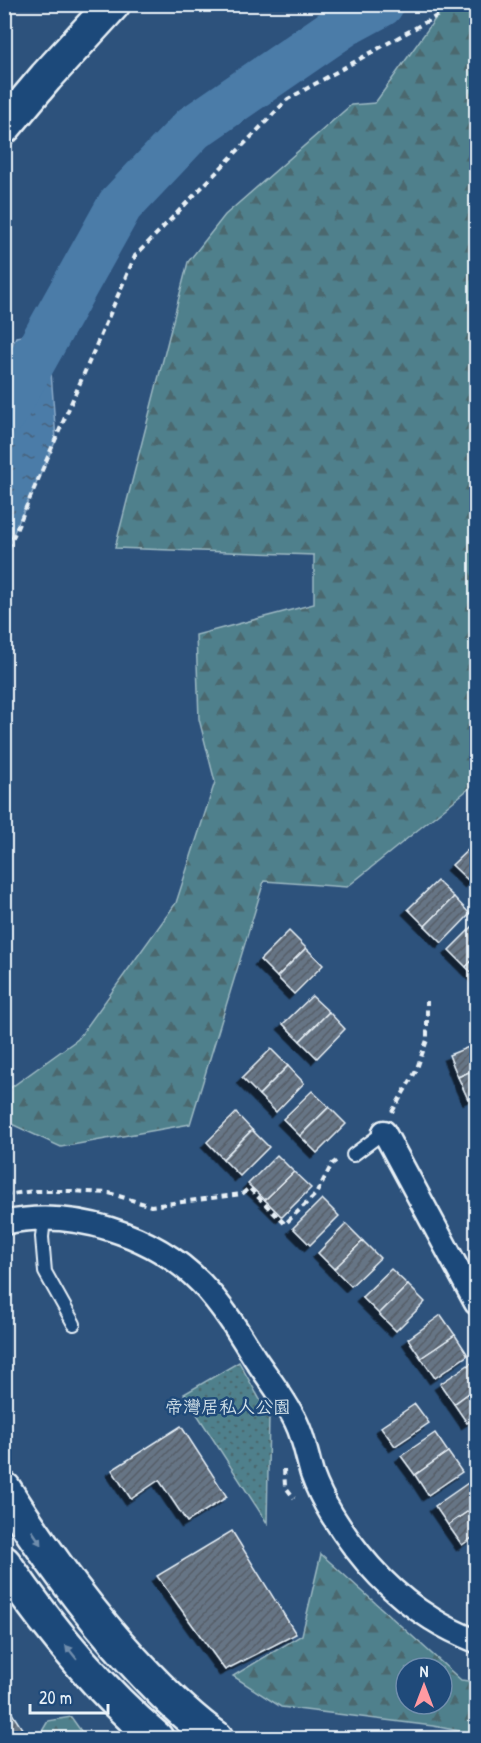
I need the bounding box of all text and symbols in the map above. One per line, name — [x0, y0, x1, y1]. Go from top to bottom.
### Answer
park label: 帝灣居私人公園 — [165, 1394, 291, 1419]
one-way arrow — [31, 1529, 43, 1545]
one-way arrow — [66, 1644, 78, 1659]
north arrow — [394, 1656, 454, 1716]
text: N — [420, 1660, 429, 1682]
scale bar — [30, 1677, 108, 1715]
text: 20 m — [39, 1685, 72, 1710]

